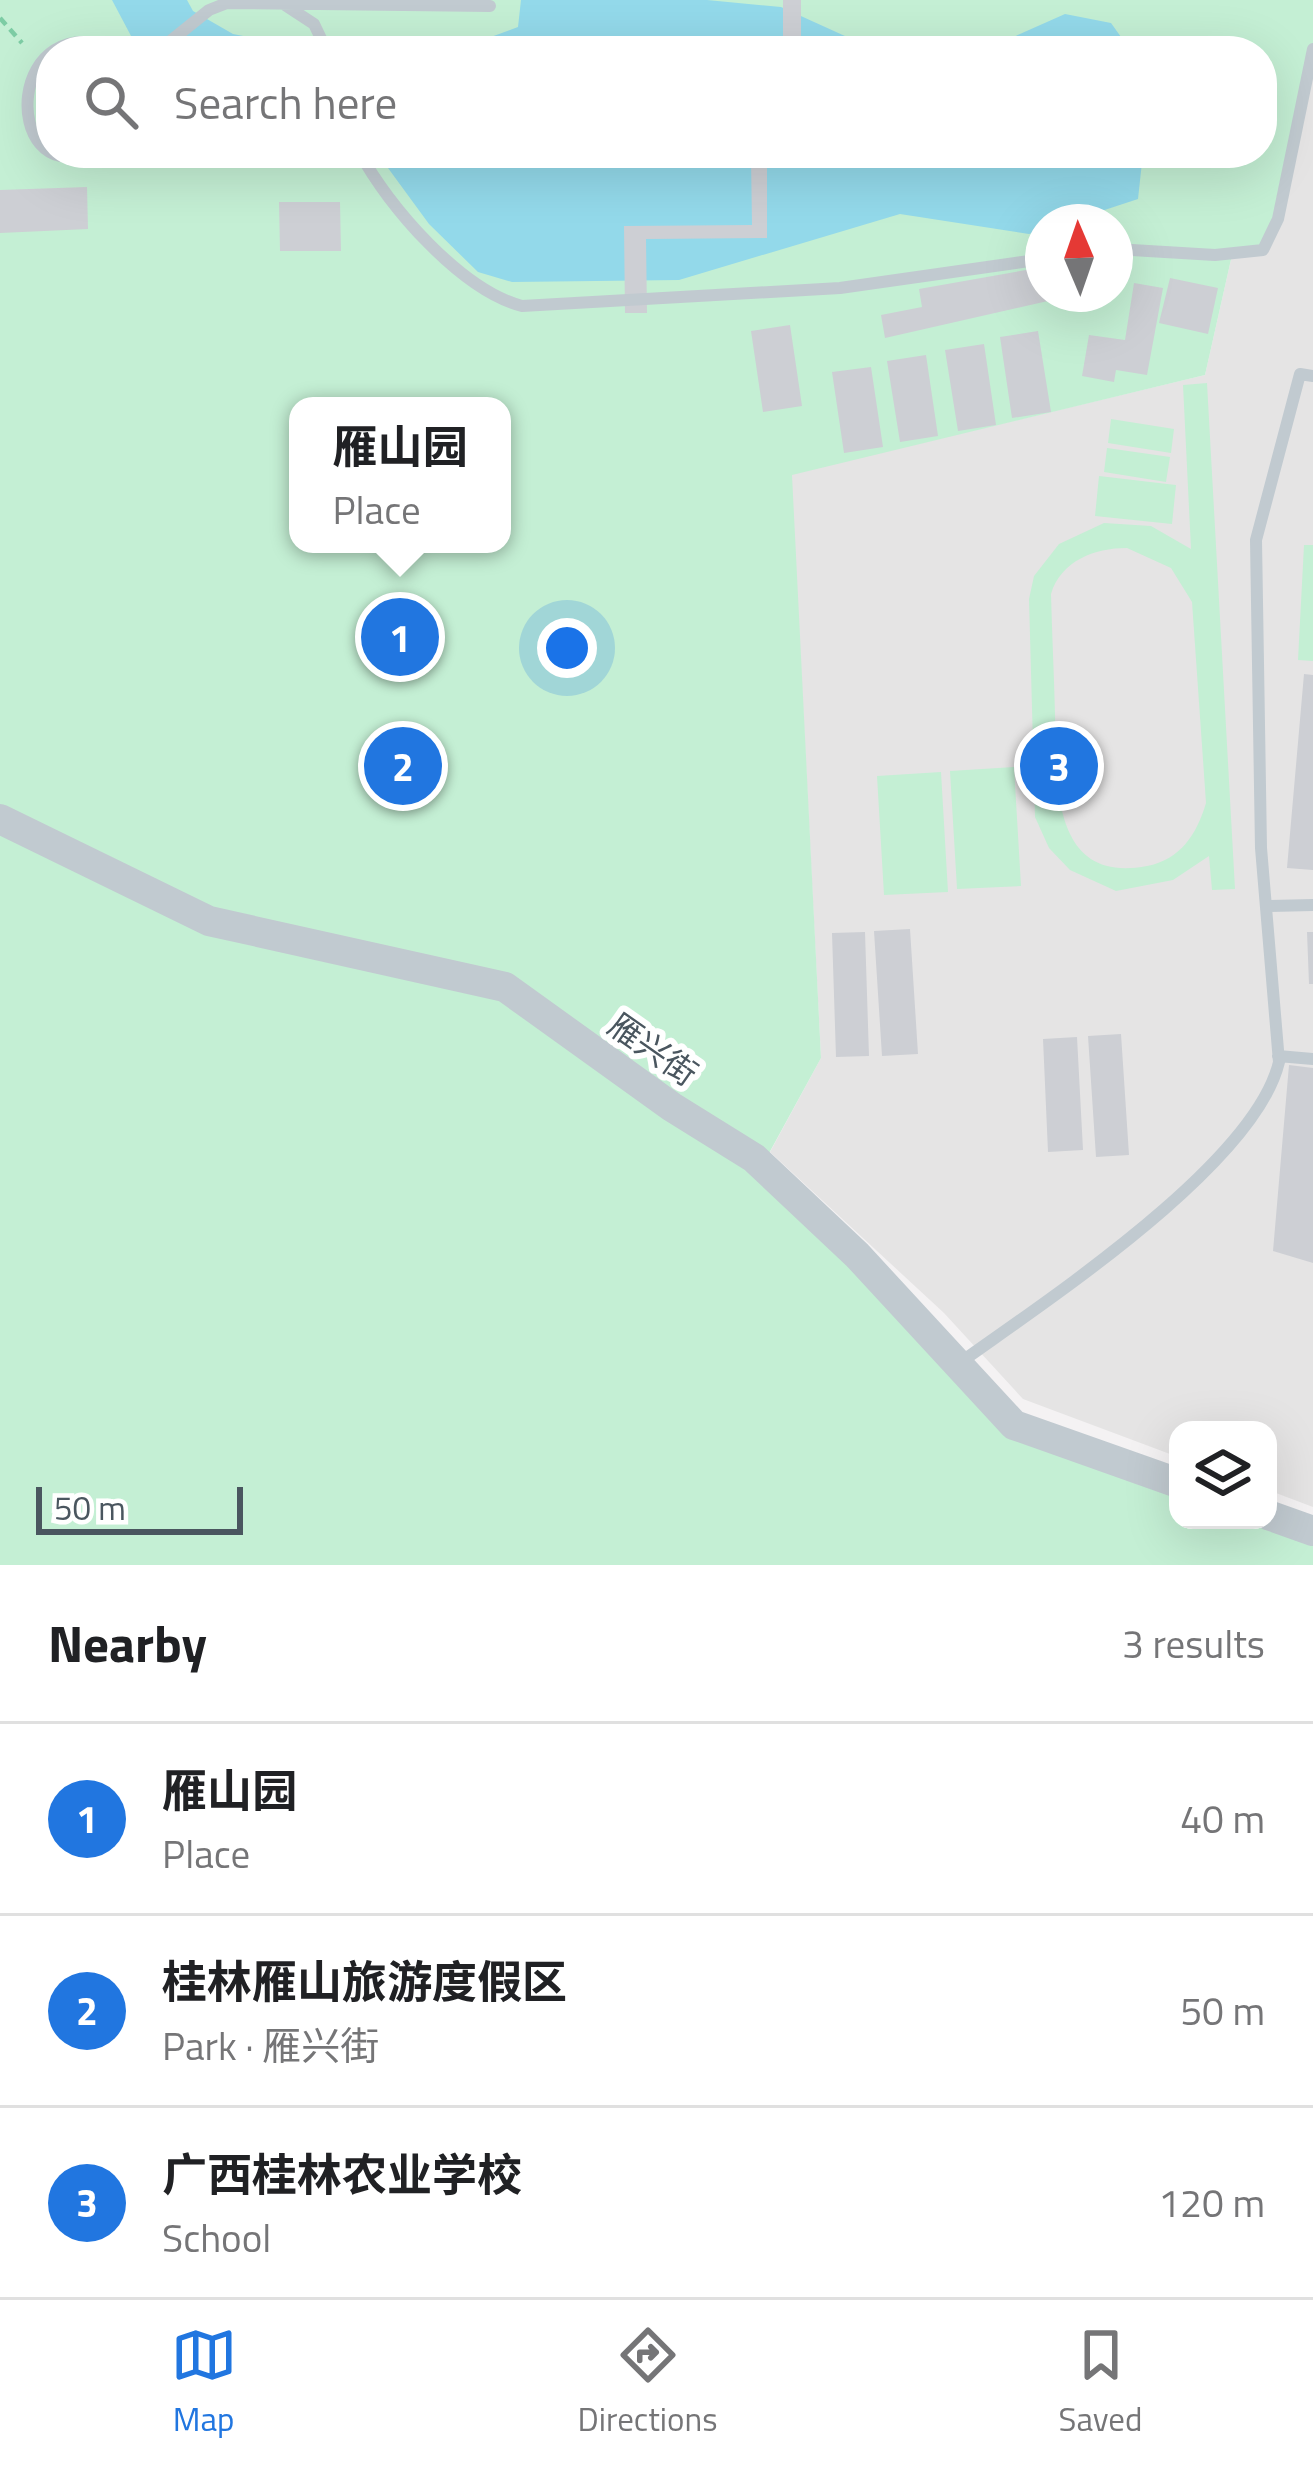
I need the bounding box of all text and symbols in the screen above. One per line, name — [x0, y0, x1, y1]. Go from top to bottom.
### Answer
search box — [36, 36, 1277, 168]
text: Search here — [174, 68, 397, 136]
icon: search — [78, 69, 144, 135]
north arrow — [1025, 204, 1133, 312]
popup — [289, 397, 511, 553]
text: 雁山园 — [332, 412, 468, 480]
text: Place — [332, 480, 421, 539]
pin: 1 — [361, 592, 439, 682]
your location — [537, 618, 597, 678]
pin: 2 — [364, 721, 442, 811]
pin: 3 — [1020, 721, 1098, 811]
street label: 雁兴街 — [598, 1000, 708, 1098]
map controls — [1169, 1421, 1277, 1529]
button: layers — [1169, 1421, 1277, 1529]
scale bar — [36, 1481, 243, 1534]
text: 50 m — [54, 1483, 126, 1533]
text: Nearby — [48, 1604, 207, 1682]
text: 3 results — [1122, 1614, 1265, 1673]
text: 雁山园 — [162, 1756, 297, 1824]
text: 1 — [76, 1789, 98, 1848]
text: 40 m — [1180, 1789, 1265, 1848]
text: Place — [162, 1824, 250, 1883]
text: 桂林雁山旅游度假区 — [162, 1947, 567, 2015]
text: 2 — [76, 1981, 98, 2040]
text: 50 m — [1180, 1981, 1265, 2040]
text: Park · 雁兴街 — [162, 2016, 379, 2075]
text: 广西桂林农业学校 — [162, 2140, 522, 2208]
text: 3 — [76, 2173, 98, 2232]
text: 120 m — [1158, 2173, 1265, 2232]
text: School — [162, 2208, 271, 2267]
tab: Map — [171, 2322, 237, 2444]
tab: Directions — [578, 2322, 718, 2444]
tab: Saved — [1059, 2322, 1142, 2444]

